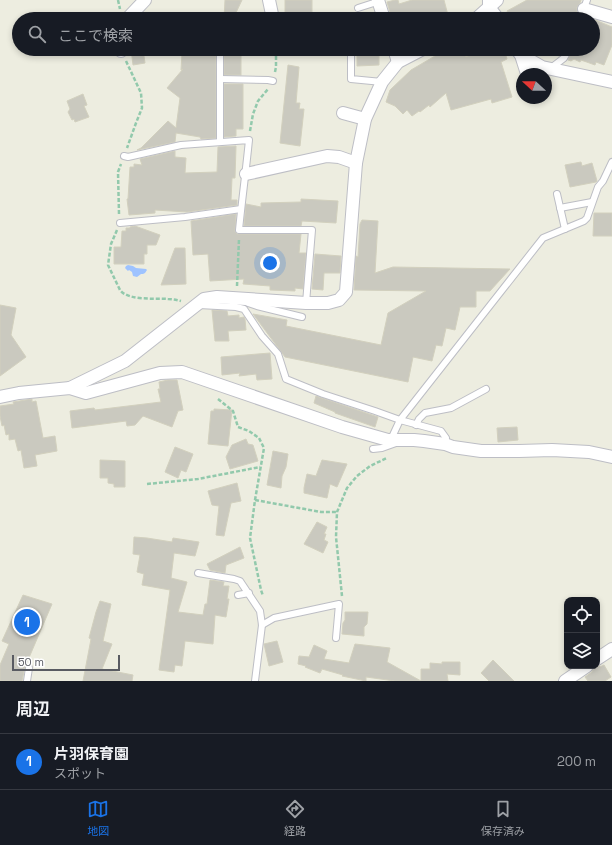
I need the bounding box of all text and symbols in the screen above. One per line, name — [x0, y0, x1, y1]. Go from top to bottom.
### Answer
search box — [12, 12, 600, 56]
icon: search — [26, 23, 48, 45]
text: ここで検索 — [58, 26, 133, 45]
north arrow — [516, 68, 552, 104]
your location — [260, 253, 280, 273]
map controls — [564, 597, 600, 669]
button: locate — [564, 597, 600, 633]
pin: 1 — [14, 607, 40, 637]
button: layers — [564, 633, 600, 669]
scale bar — [12, 653, 120, 672]
text: 50 m — [18, 655, 44, 669]
text: 周辺 — [16, 698, 50, 720]
text: 片羽保育園 — [54, 744, 129, 763]
text: 1 — [26, 753, 32, 770]
text: 200 m — [557, 753, 596, 770]
text: スポット — [54, 765, 106, 782]
tab: 地図 — [87, 798, 109, 838]
tab: 経路 — [284, 798, 306, 838]
tab: 保存済み — [481, 798, 525, 838]

